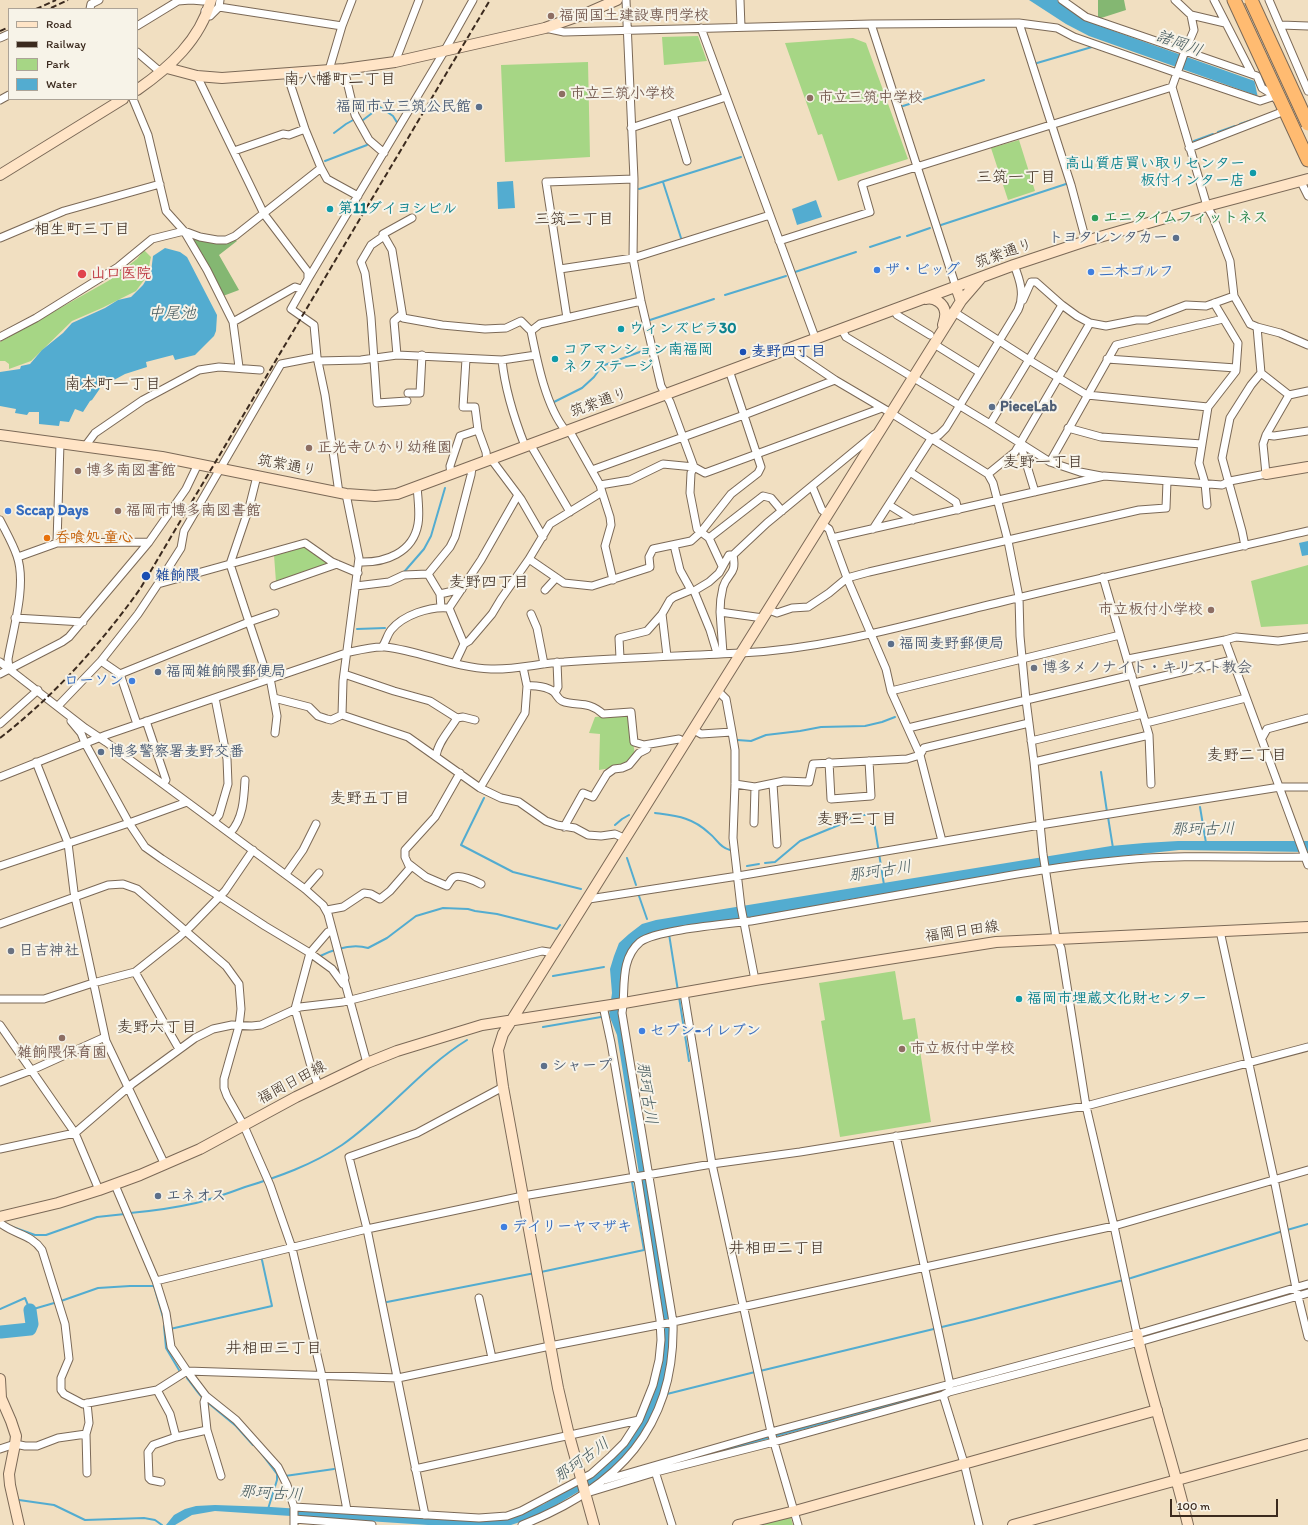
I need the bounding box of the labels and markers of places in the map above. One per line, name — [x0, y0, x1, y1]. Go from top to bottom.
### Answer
place label: 福岡国土建設専門学校 — [559, 7, 709, 25]
marker: 福岡国土建設専門学校 — [546, 11, 556, 21]
place label: 市立三筑小学校 — [570, 85, 675, 103]
marker: 市立三筑小学校 — [557, 89, 567, 99]
place label: 市立三筑中学校 — [818, 89, 923, 107]
marker: 市立三筑中学校 — [805, 93, 815, 103]
place label: 福岡市立三筑公民館 — [336, 98, 471, 116]
marker: 福岡市立三筑公民館 — [474, 102, 484, 112]
place label: 高山質店買い取りセンター 板付インター店 — [1065, 155, 1245, 190]
marker: 高山質店買い取りセンター 板付インター店 — [1248, 168, 1258, 178]
place label: 第11ダイヨシビル — [338, 200, 457, 218]
marker: 第11ダイヨシビル — [325, 204, 335, 214]
place label: エニタイムフィットネス — [1103, 209, 1268, 227]
marker: エニタイムフィットネス — [1090, 213, 1100, 223]
place label: トヨタレンタカー — [1048, 229, 1168, 247]
marker: トヨタレンタカー — [1171, 233, 1181, 243]
place label: ザ・ビッグ — [885, 261, 960, 279]
place label: 二木ゴルフ — [1099, 263, 1174, 281]
place label: 山口医院 — [91, 265, 151, 283]
marker: ザ・ビッグ — [872, 265, 882, 275]
marker: 二木ゴルフ — [1086, 267, 1096, 277]
marker: 山口医院 — [76, 268, 88, 280]
place label: ウィンズビラ30 — [629, 320, 736, 338]
marker: ウィンズビラ30 — [616, 324, 626, 334]
place label: コアマンション南福岡 ネクステージ — [563, 341, 713, 376]
place label: 麦野四丁目 — [751, 343, 826, 361]
marker: 麦野四丁目 — [738, 347, 748, 357]
marker: コアマンション南福岡 ネクステージ — [550, 354, 560, 364]
place label: PieceLab — [1000, 398, 1057, 416]
marker: PieceLab — [987, 402, 997, 412]
place label: 正光寺ひかり幼稚園 — [317, 439, 452, 457]
marker: 正光寺ひかり幼稚園 — [304, 443, 314, 453]
place label: 博多南図書館 — [86, 462, 176, 480]
marker: 博多南図書館 — [73, 466, 83, 476]
place label: Sccap Days — [16, 502, 89, 520]
place label: 福岡市博多南図書館 — [126, 502, 261, 520]
marker: Sccap Days — [3, 506, 13, 516]
marker: 福岡市博多南図書館 — [113, 506, 123, 516]
place label: 呑喰処 童心 — [55, 529, 133, 547]
marker: 呑喰処 童心 — [42, 533, 52, 543]
place label: 雑餉隈 — [155, 567, 200, 585]
marker: 雑餉隈 — [140, 570, 152, 582]
place label: 市立板付小学校 — [1098, 601, 1203, 619]
marker: 市立板付小学校 — [1206, 605, 1216, 615]
place label: 福岡麦野郵便局 — [899, 635, 1004, 653]
marker: 福岡麦野郵便局 — [886, 639, 896, 649]
place label: 博多メノナイト・キリスト教会 — [1042, 659, 1252, 677]
place label: 福岡雑餉隈郵便局 — [166, 663, 286, 681]
marker: 博多メノナイト・キリスト教会 — [1029, 663, 1039, 673]
marker: 福岡雑餉隈郵便局 — [153, 667, 163, 677]
place label: ローソン — [64, 672, 124, 690]
marker: ローソン — [127, 676, 137, 686]
place label: 博多警察署麦野交番 — [109, 743, 244, 761]
marker: 博多警察署麦野交番 — [96, 747, 106, 757]
place label: 日吉神社 — [19, 942, 79, 960]
marker: 日吉神社 — [6, 946, 16, 956]
place label: 福岡市埋蔵文化財センター — [1027, 990, 1207, 1008]
marker: 福岡市埋蔵文化財センター — [1014, 994, 1024, 1004]
place label: セブン-イレブン — [650, 1022, 761, 1040]
marker: セブン-イレブン — [637, 1026, 647, 1036]
marker: 雑餉隈保育園 — [57, 1033, 67, 1043]
place label: 市立板付中学校 — [910, 1040, 1015, 1058]
place label: 雑餉隈保育園 — [17, 1044, 107, 1062]
marker: 市立板付中学校 — [897, 1044, 907, 1054]
place label: シャープ — [552, 1057, 612, 1075]
marker: シャープ — [539, 1061, 549, 1071]
place label: エネオス — [166, 1187, 226, 1205]
marker: エネオス — [153, 1191, 163, 1201]
place label: デイリーヤマザキ — [512, 1218, 632, 1236]
marker: デイリーヤマザキ — [499, 1222, 509, 1232]

